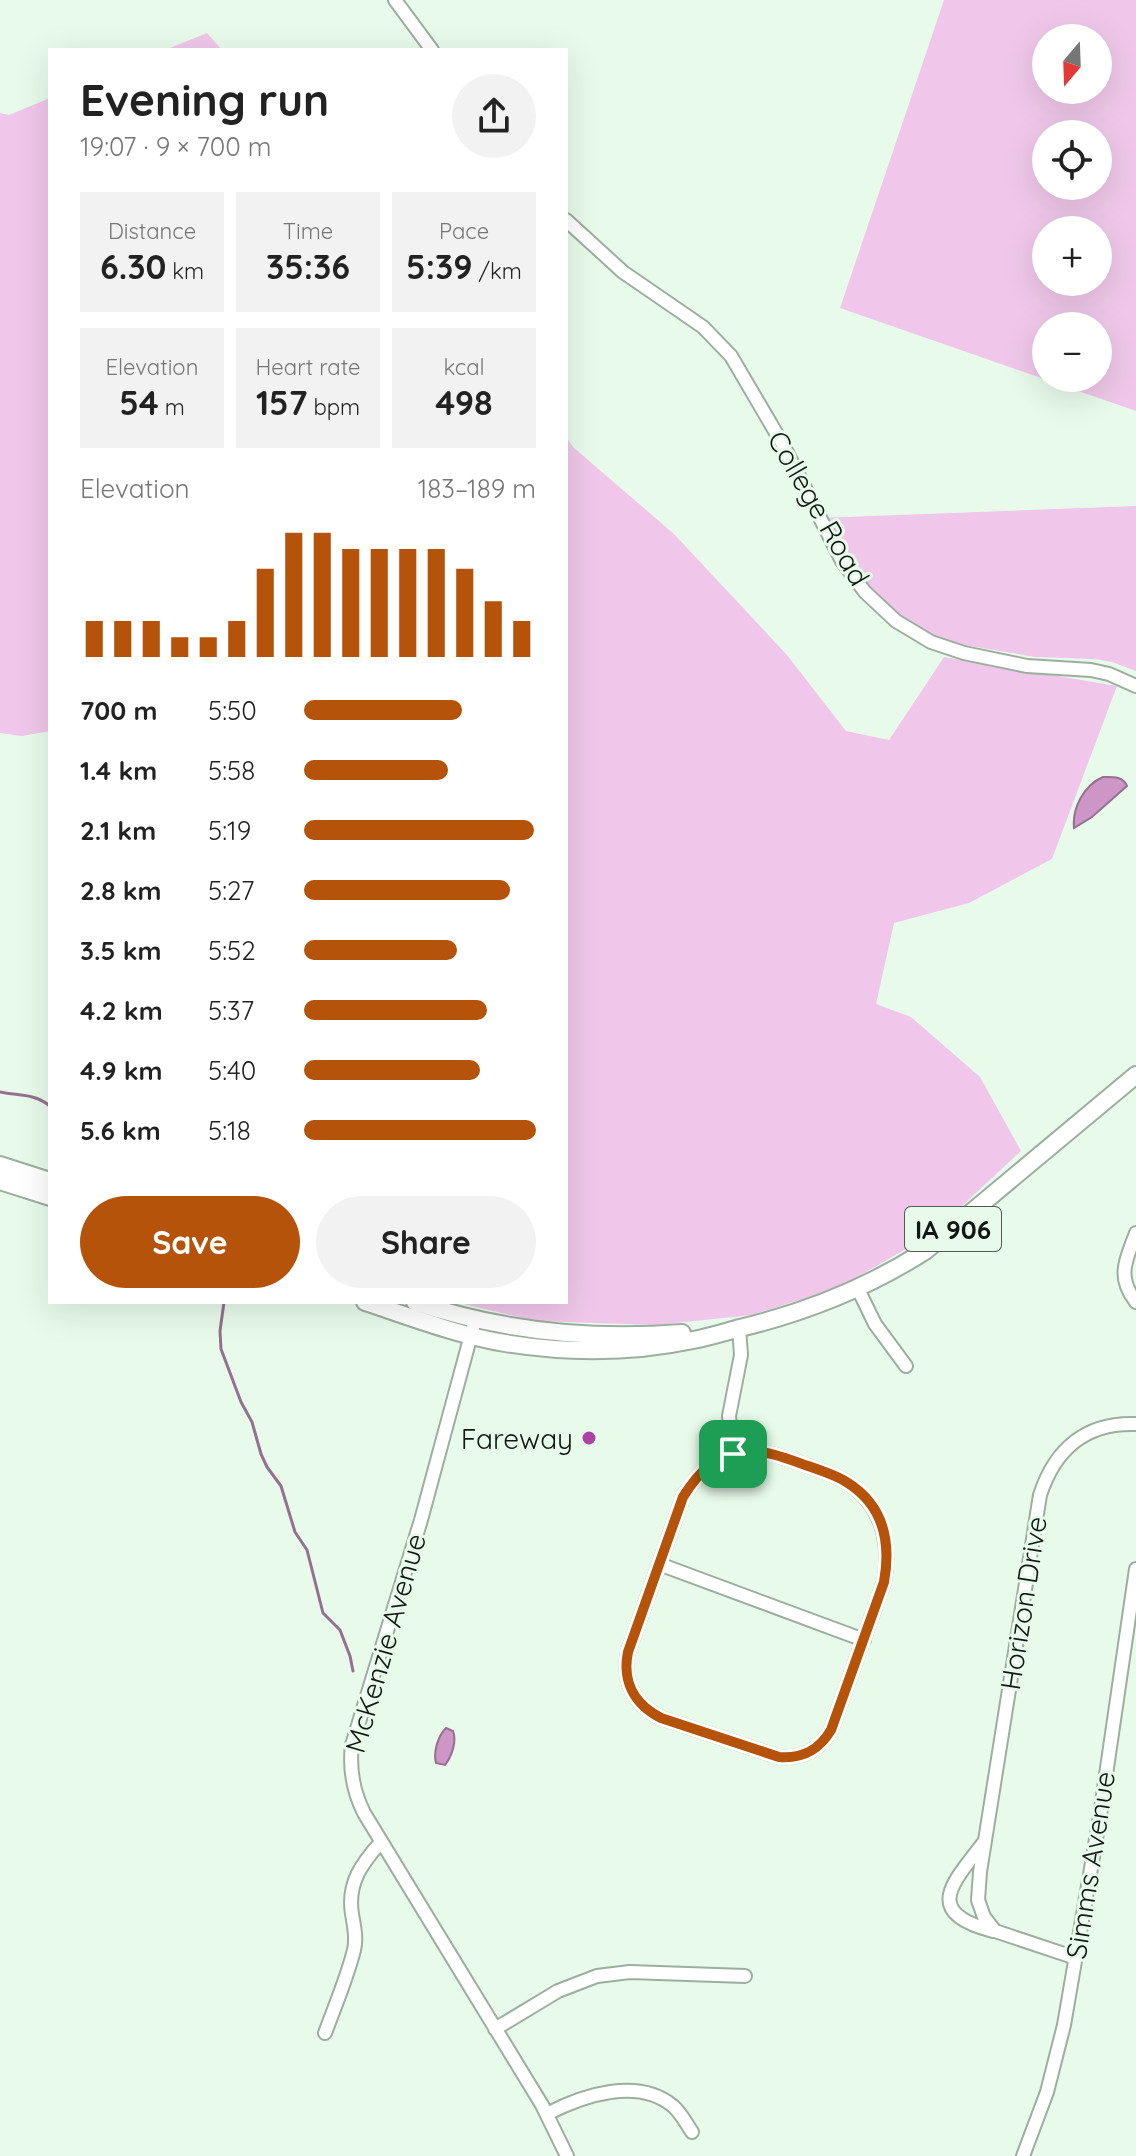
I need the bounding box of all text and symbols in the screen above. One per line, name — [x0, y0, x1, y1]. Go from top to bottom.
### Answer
north arrow — [1032, 24, 1112, 104]
map controls — [1032, 24, 1112, 392]
text: Evening run — [80, 72, 329, 127]
button: share — [452, 74, 536, 158]
button: locate — [1032, 120, 1112, 200]
text: 19:07 · 9 × 700 m — [80, 130, 271, 163]
button: + — [1032, 216, 1112, 296]
text: Distance — [108, 217, 196, 245]
text: Time — [283, 217, 333, 245]
text: Pace — [439, 217, 489, 245]
text: 6.30 — [100, 245, 166, 288]
text: 35:36 — [266, 245, 350, 288]
text: 5:39 — [406, 245, 473, 288]
text: km — [166, 257, 204, 285]
text: /km — [473, 257, 522, 285]
button: − — [1032, 312, 1112, 392]
text: Elevation — [106, 353, 198, 381]
text: Heart rate — [256, 353, 360, 381]
text: kcal — [443, 353, 485, 381]
text: 54 — [119, 381, 159, 424]
text: 157 — [256, 381, 307, 424]
text: 498 — [435, 381, 493, 424]
text: m — [159, 393, 185, 421]
text: bpm — [307, 393, 360, 421]
street label: College Road — [761, 424, 877, 592]
text: Elevation — [80, 472, 190, 505]
text: 183–189 m — [418, 472, 536, 505]
text: 700 m — [80, 694, 157, 727]
text: 5:50 — [208, 694, 257, 727]
text: 1.4 km — [80, 754, 157, 787]
text: 5:58 — [208, 754, 255, 787]
text: 2.1 km — [80, 814, 156, 847]
text: 5:19 — [208, 814, 251, 847]
text: 2.8 km — [80, 874, 162, 907]
text: 5:27 — [208, 874, 254, 907]
text: 3.5 km — [80, 934, 161, 967]
text: 5:52 — [208, 934, 256, 967]
text: 4.2 km — [80, 994, 163, 1027]
text: 5:37 — [208, 994, 254, 1027]
text: 4.9 km — [80, 1054, 163, 1087]
text: 5:40 — [208, 1054, 256, 1087]
text: 5.6 km — [80, 1114, 161, 1147]
text: 5:18 — [208, 1114, 251, 1147]
button: Save — [80, 1196, 300, 1288]
button: Share — [316, 1196, 536, 1288]
road number: IA 906 — [905, 1207, 1001, 1251]
pin — [699, 1420, 767, 1488]
place label: Fareway — [461, 1421, 573, 1456]
marker: Fareway — [580, 1429, 598, 1447]
icon: arrive — [711, 1432, 755, 1476]
street label: Horizon Drive — [992, 1514, 1054, 1692]
street label: McKenzie Avenue — [337, 1529, 433, 1757]
street label: Simms Avenue — [1058, 1769, 1122, 1961]

